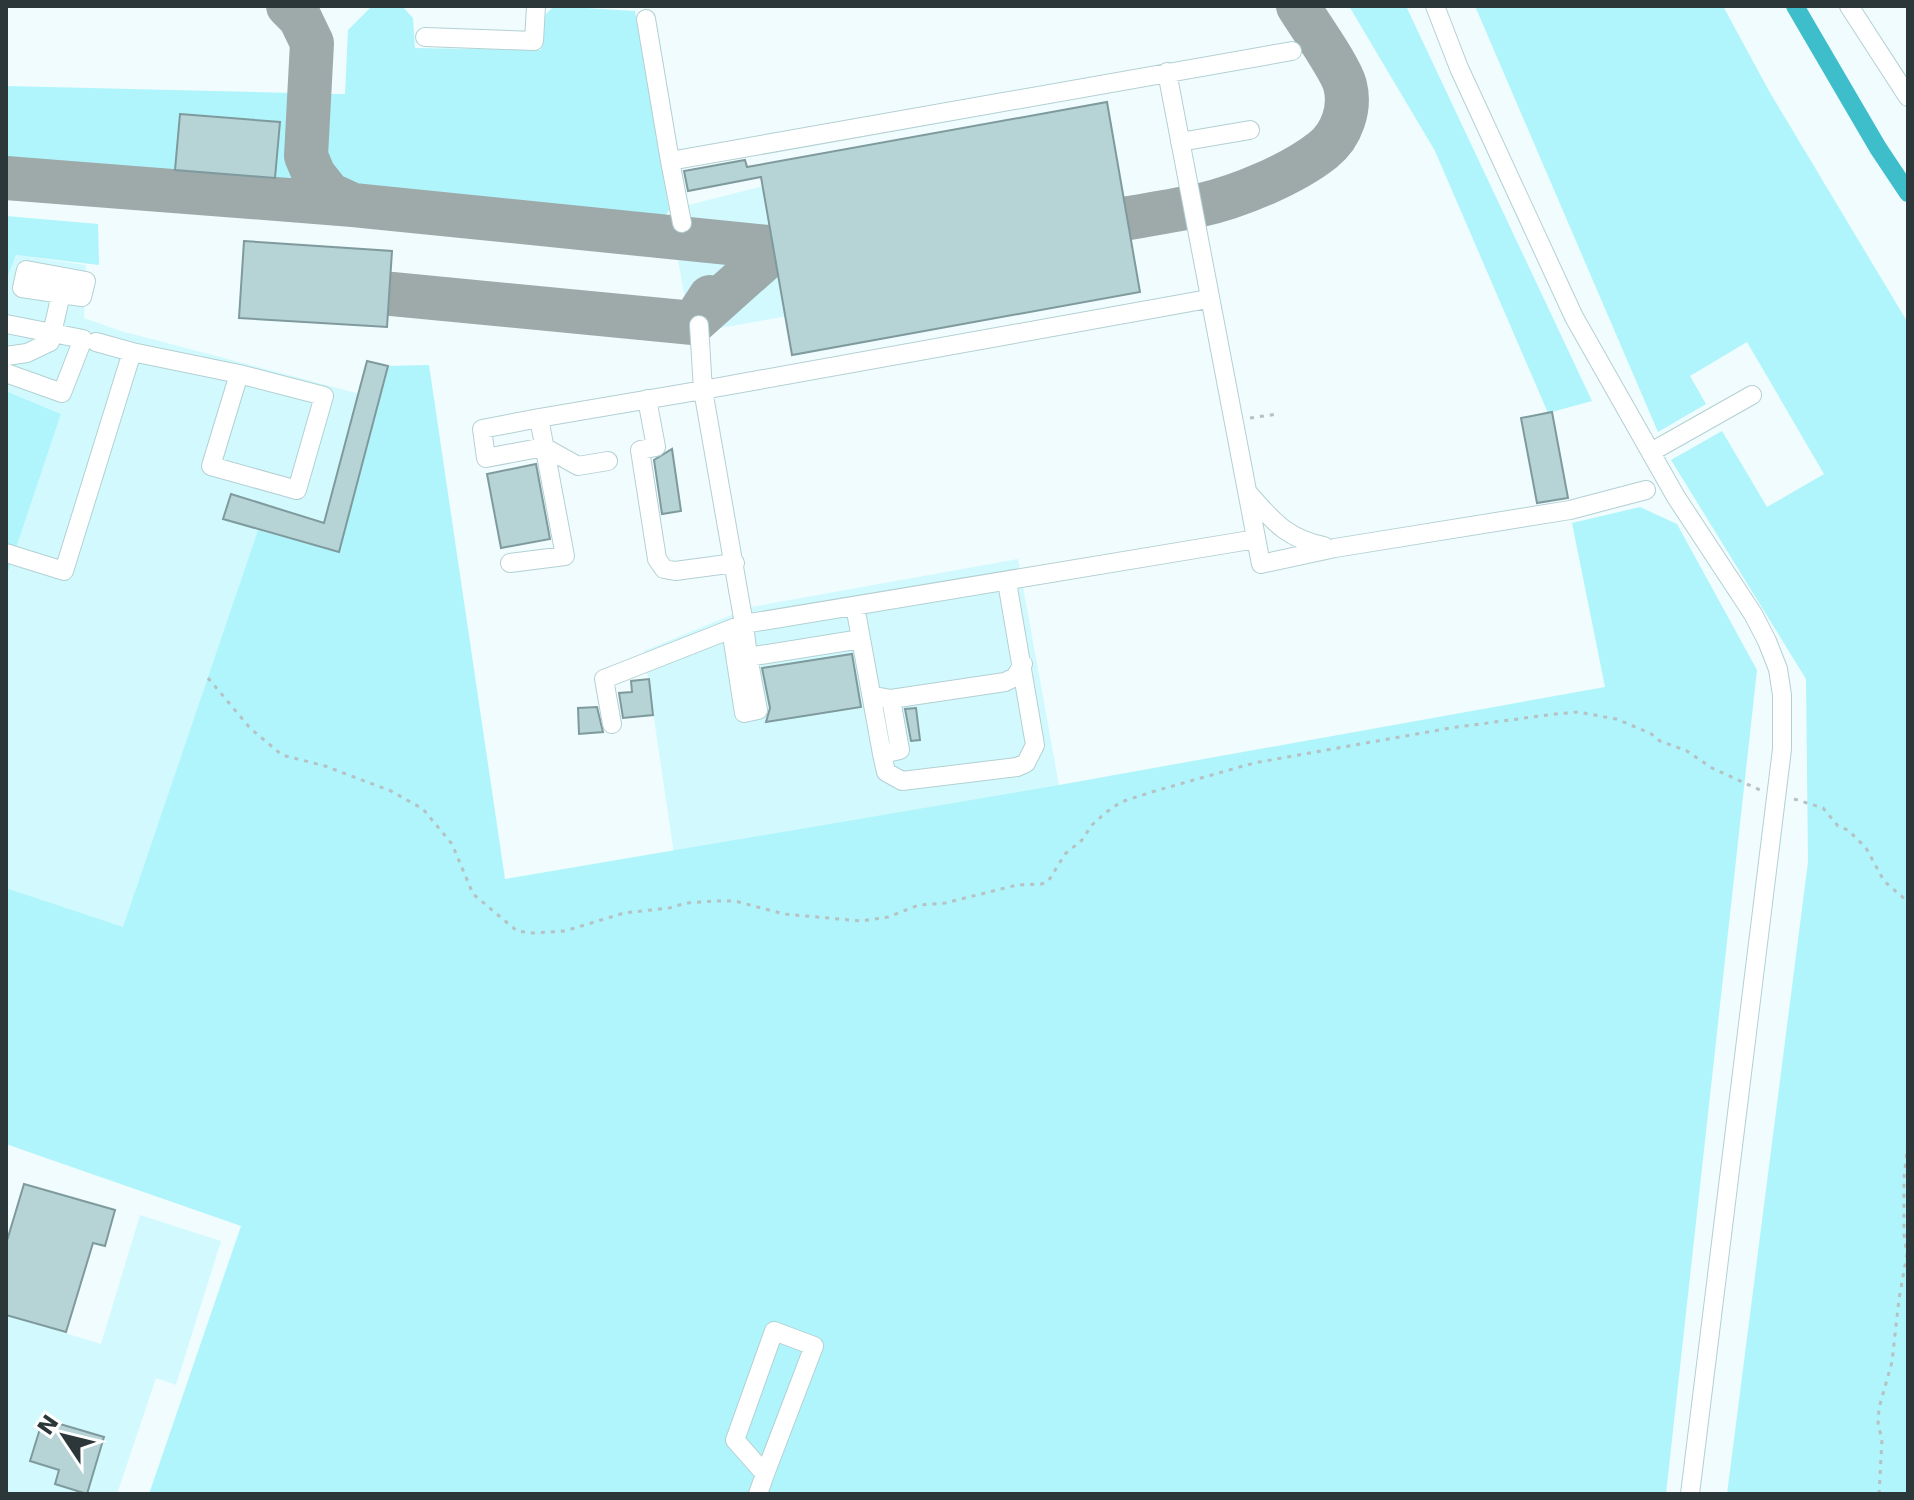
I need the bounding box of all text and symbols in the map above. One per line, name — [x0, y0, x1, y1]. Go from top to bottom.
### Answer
north arrow — [24, 1396, 104, 1476]
text: N — [33, 1410, 64, 1440]

